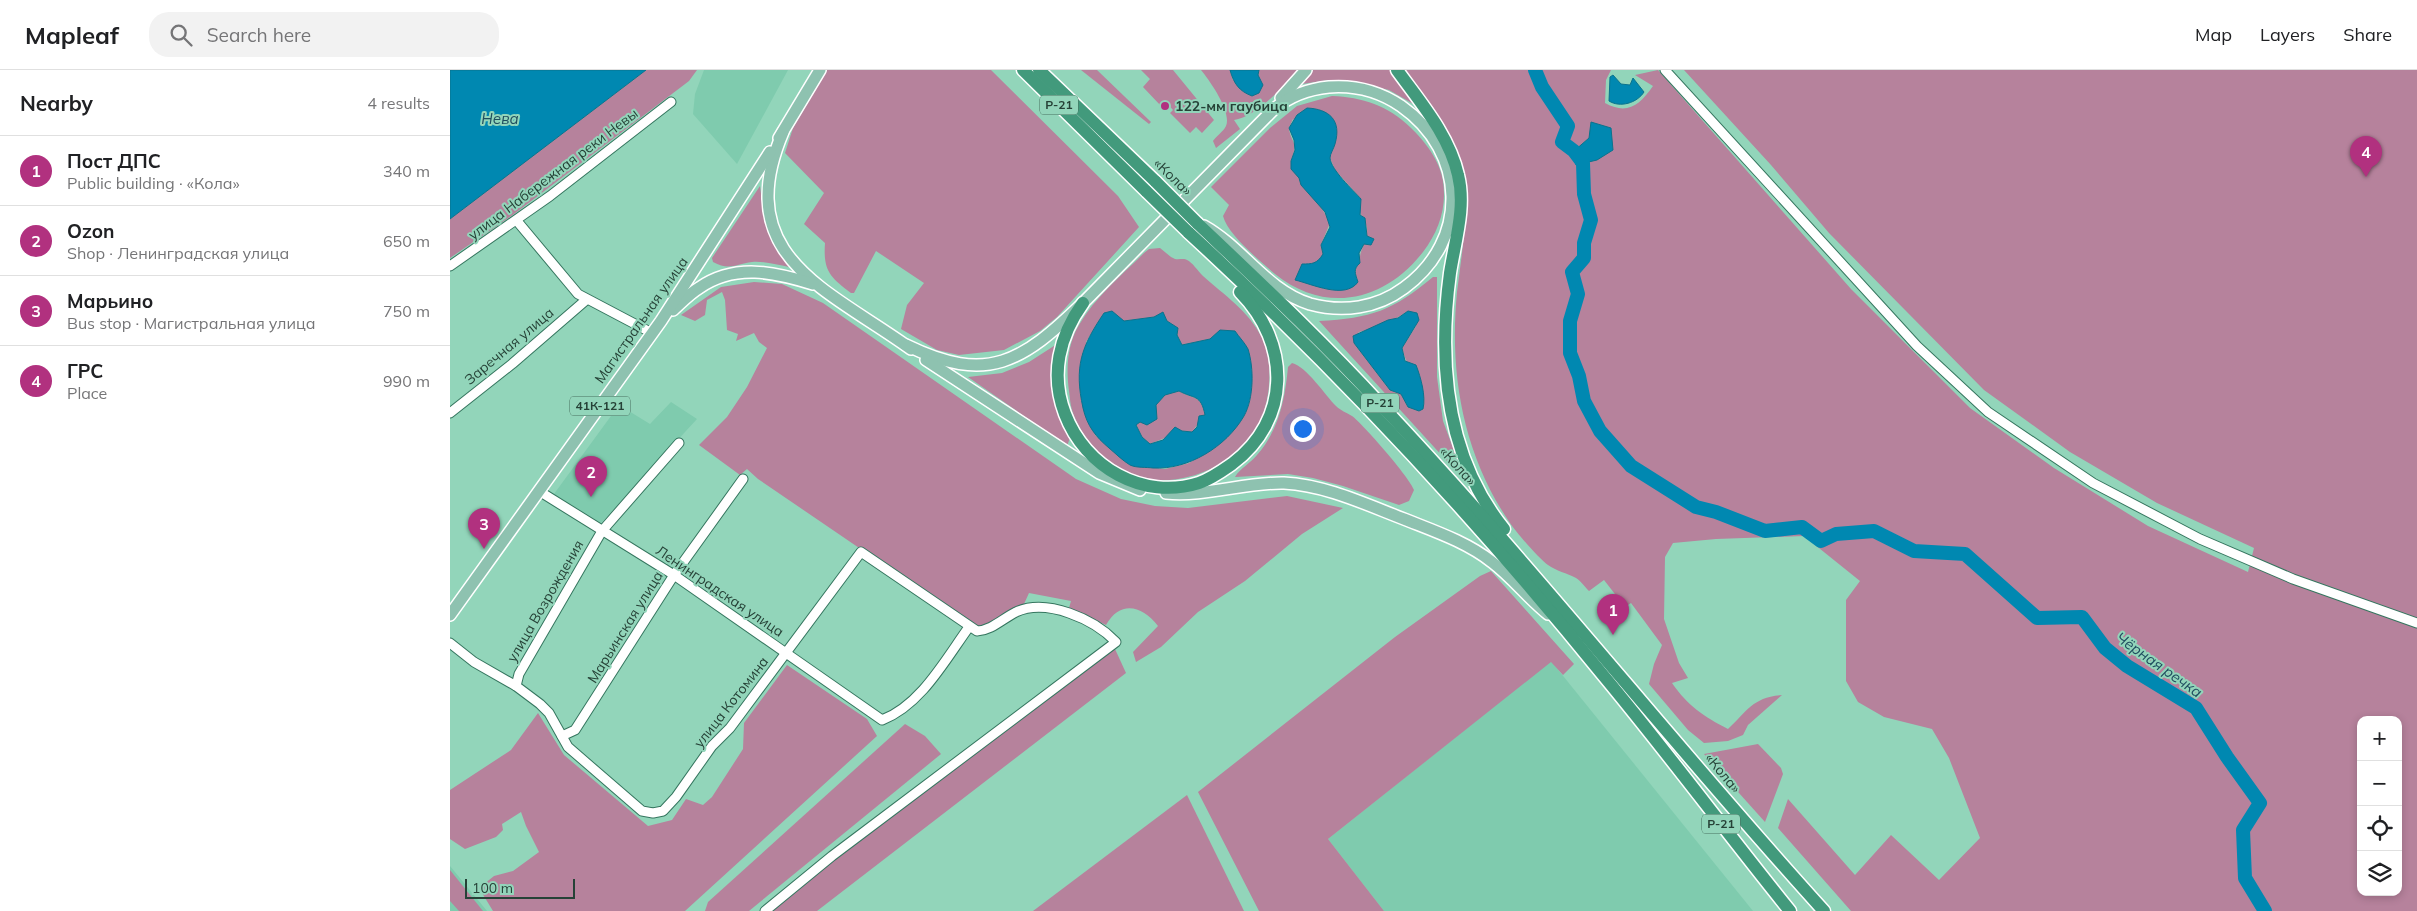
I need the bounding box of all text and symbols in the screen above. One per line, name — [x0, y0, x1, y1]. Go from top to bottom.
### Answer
search box — [149, 12, 499, 57]
text: Mapleaf — [25, 20, 119, 50]
icon: search — [167, 21, 195, 49]
text: Search here — [207, 23, 311, 47]
text: Map — [2195, 23, 2232, 46]
text: Layers — [2260, 23, 2315, 46]
text: Share — [2343, 23, 2392, 46]
text: Nearby — [20, 90, 93, 116]
text: 4 results — [367, 93, 430, 113]
road number: Р-21 — [1040, 96, 1078, 114]
place label: 122-мм гаубица — [1175, 97, 1288, 115]
marker: 122-мм гаубица — [1159, 100, 1171, 112]
street label: улица Набережная реки Невы — [465, 104, 641, 244]
water label: Нева — [481, 109, 519, 128]
pin: 4 — [2350, 136, 2382, 177]
text: Пост ДПС — [67, 149, 161, 173]
street label: «Кола» — [1150, 154, 1196, 200]
text: 1 — [31, 161, 41, 181]
text: 340 m — [383, 161, 430, 181]
text: Public building · «Кола» — [67, 173, 240, 193]
text: Ozon — [67, 219, 114, 243]
text: 2 — [31, 231, 41, 251]
text: 650 m — [383, 231, 430, 251]
text: Shop · Ленинградская улица — [67, 243, 289, 263]
street label: Магистральная улица — [590, 253, 692, 387]
text: Марьино — [67, 289, 153, 313]
text: 3 — [31, 301, 41, 321]
text: 750 m — [383, 301, 430, 321]
street label: Заречная улица — [461, 303, 557, 389]
text: Bus stop · Магистральная улица — [67, 313, 315, 333]
text: ГРС — [67, 359, 103, 383]
text: 4 — [31, 371, 41, 391]
text: 990 m — [383, 371, 430, 391]
text: Place — [67, 383, 107, 403]
road number: Р-21 — [1361, 393, 1399, 412]
road number: 41К-121 — [570, 396, 630, 416]
your location — [1290, 416, 1316, 442]
street label: «Кола» — [1436, 443, 1480, 489]
pin: 2 — [575, 456, 607, 497]
pin: 3 — [468, 508, 500, 549]
street label: улица Возрождения — [503, 537, 587, 665]
street label: Ленинградская улица — [653, 541, 787, 641]
street label: Марьинская улица — [583, 568, 667, 686]
pin: 1 — [1597, 594, 1629, 635]
water label: Чёрная речка — [2112, 628, 2206, 701]
street label: улица Котомина — [690, 653, 772, 751]
map controls — [2357, 716, 2402, 896]
button: + — [2357, 716, 2402, 761]
street label: «Кола» — [1701, 749, 1745, 797]
button: − — [2357, 761, 2402, 806]
button: locate — [2357, 806, 2402, 851]
road number: Р-21 — [1702, 814, 1740, 834]
button: layers — [2357, 851, 2402, 896]
scale bar — [465, 876, 575, 899]
text: 100 m — [472, 879, 513, 897]

